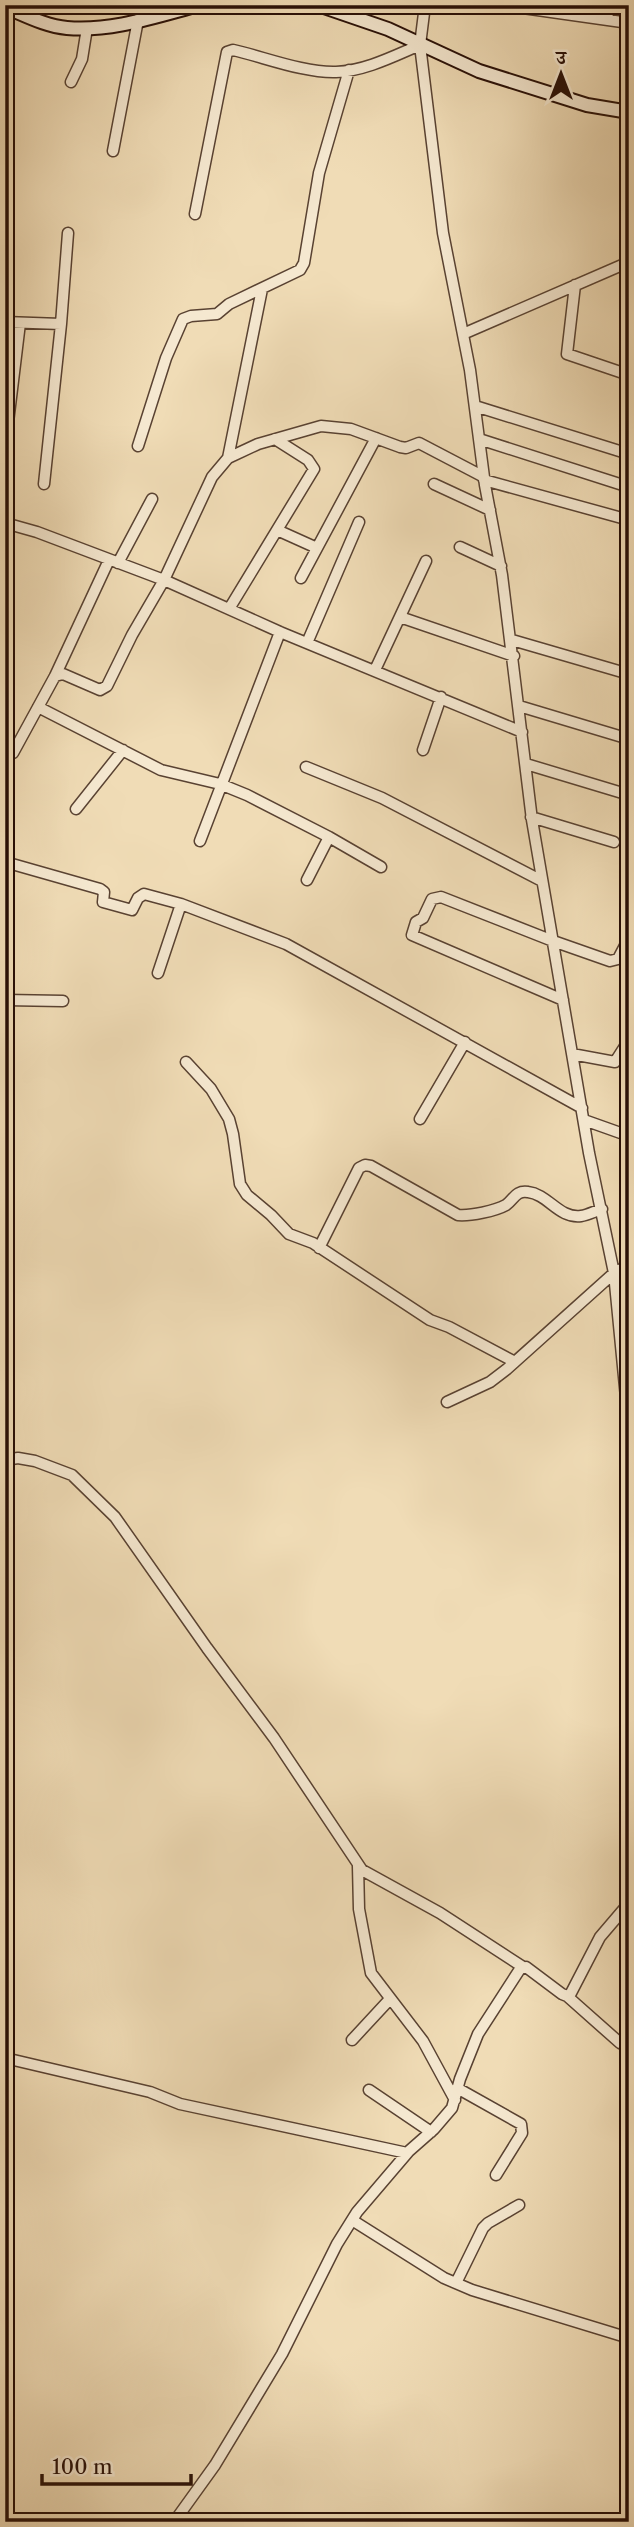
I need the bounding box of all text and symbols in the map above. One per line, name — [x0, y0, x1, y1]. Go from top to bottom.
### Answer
north arrow — [526, 38, 596, 108]
text: उ — [554, 46, 567, 69]
scale bar — [42, 2443, 191, 2487]
text: 100 m — [52, 2454, 113, 2479]

